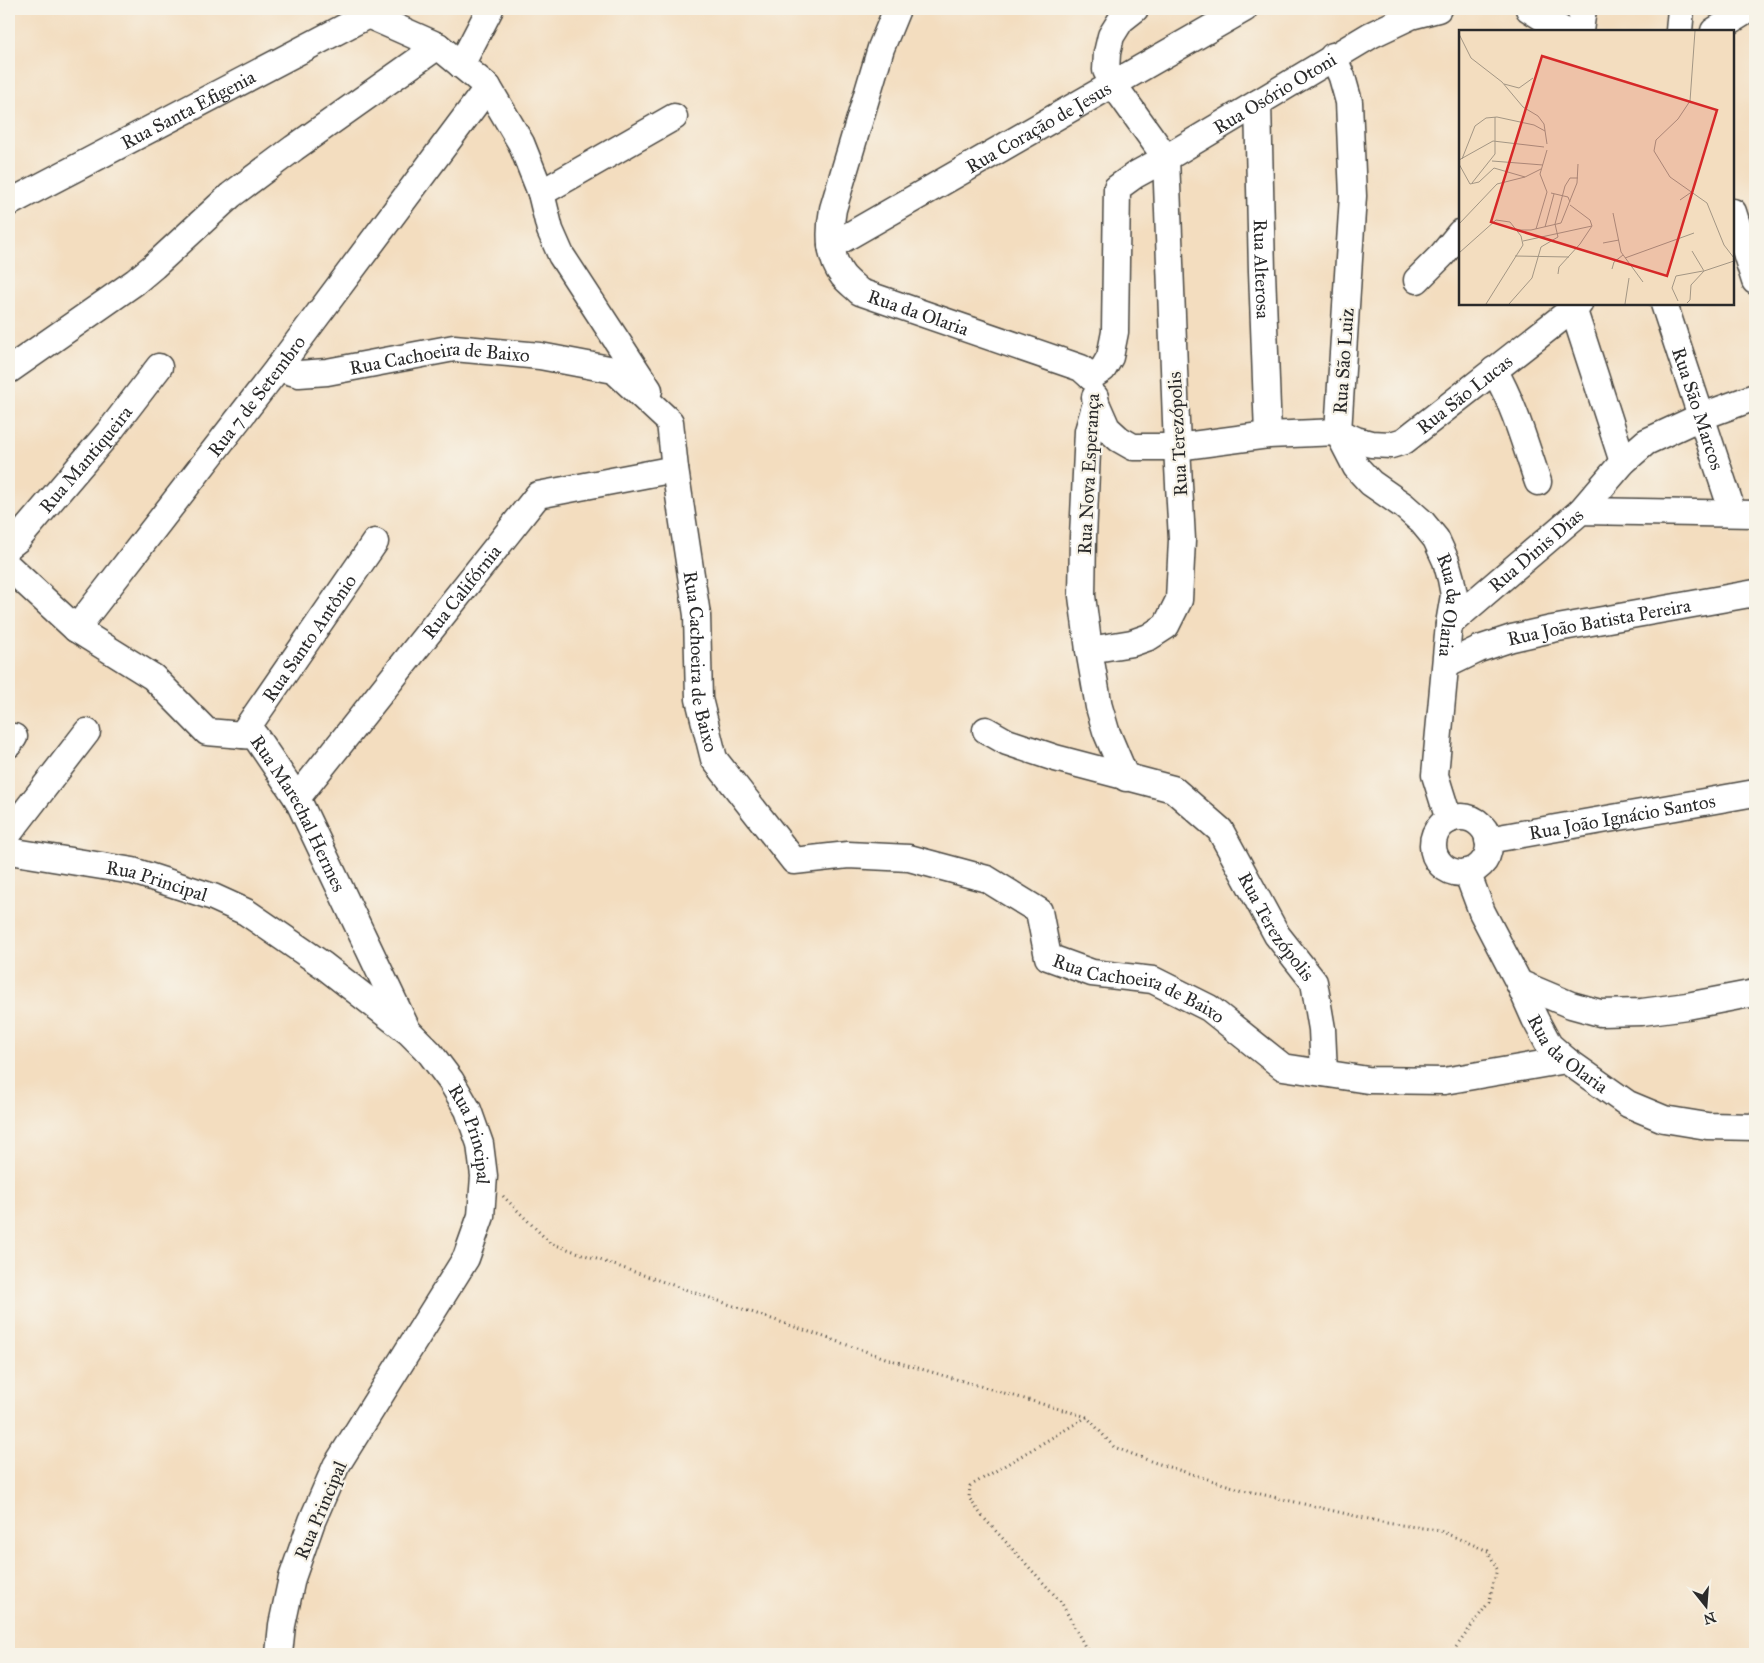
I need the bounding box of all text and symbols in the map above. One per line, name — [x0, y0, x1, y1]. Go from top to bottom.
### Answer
inset map — [1459, 30, 1734, 305]
street label: Rua Osório Otoni — [1209, 48, 1340, 139]
street label: Rua Santa Efigenia — [117, 65, 260, 154]
street label: Rua Coração de Jesus — [962, 77, 1115, 178]
street label: Rua Alterosa — [1249, 219, 1275, 320]
street label: Rua da Olaria — [865, 285, 973, 341]
street label: Rua São Luiz — [1328, 307, 1359, 415]
street label: Rua 7 de Setembro — [203, 331, 311, 461]
street label: Rua Cachoeira de Baixo — [347, 337, 531, 380]
street label: Rua São Marcos — [1667, 344, 1729, 473]
street label: Rua São Lucas — [1412, 350, 1517, 439]
street label: Rua Terezópolis — [1163, 371, 1192, 497]
street label: Rua Nova Esperança — [1073, 392, 1104, 555]
street label: Rua Mantiqueira — [34, 400, 138, 518]
street label: Rua Dinis Dias — [1484, 503, 1588, 597]
street label: Rua Califórnia — [417, 539, 507, 643]
street label: Rua da Olaria — [1432, 549, 1465, 659]
street label: Rua Cachoeira de Baixo — [679, 569, 723, 755]
street label: Rua Santo Antônio — [257, 570, 361, 706]
street label: Rua João Batista Pereira — [1505, 593, 1694, 651]
street label: Rua Marechal Hermes — [246, 731, 351, 895]
street label: Rua João Ignácio Santos — [1527, 789, 1717, 845]
street label: Rua Principal — [104, 856, 211, 907]
street label: Rua Terezópolis — [1233, 868, 1320, 986]
street label: Rua Cachoeira de Baixo — [1050, 949, 1230, 1029]
street label: Rua da Olaria — [1523, 1010, 1613, 1099]
street label: Rua Principal — [443, 1080, 495, 1186]
street label: Rua Principal — [289, 1457, 352, 1563]
north arrow — [1682, 1580, 1732, 1630]
text: N — [1701, 1608, 1718, 1628]

